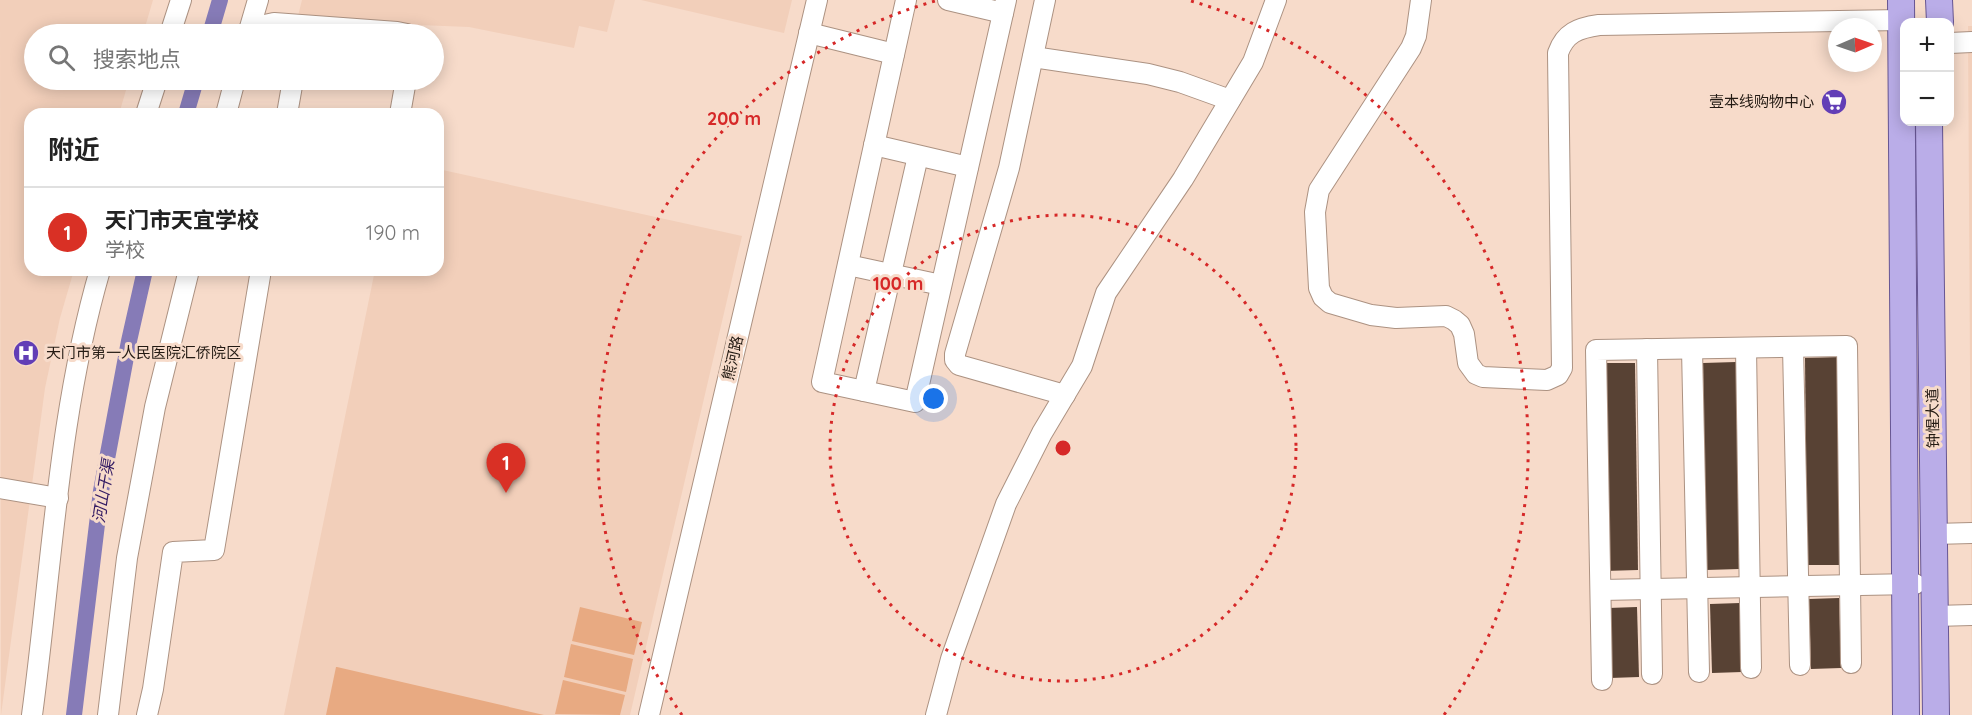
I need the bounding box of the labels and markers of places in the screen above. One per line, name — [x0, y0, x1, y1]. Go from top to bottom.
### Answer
supermarket icon: 壹本线购物中心 — [1819, 87, 1849, 117]
place label: 壹本线购物中心 — [1709, 92, 1814, 111]
hospital icon: 天门市第一人民医院汇侨院区 — [11, 338, 41, 368]
place label: 天门市第一人民医院汇侨院区 — [46, 343, 241, 362]
centre of rings — [1053, 438, 1073, 458]
pin: 1 — [486, 444, 526, 493]

